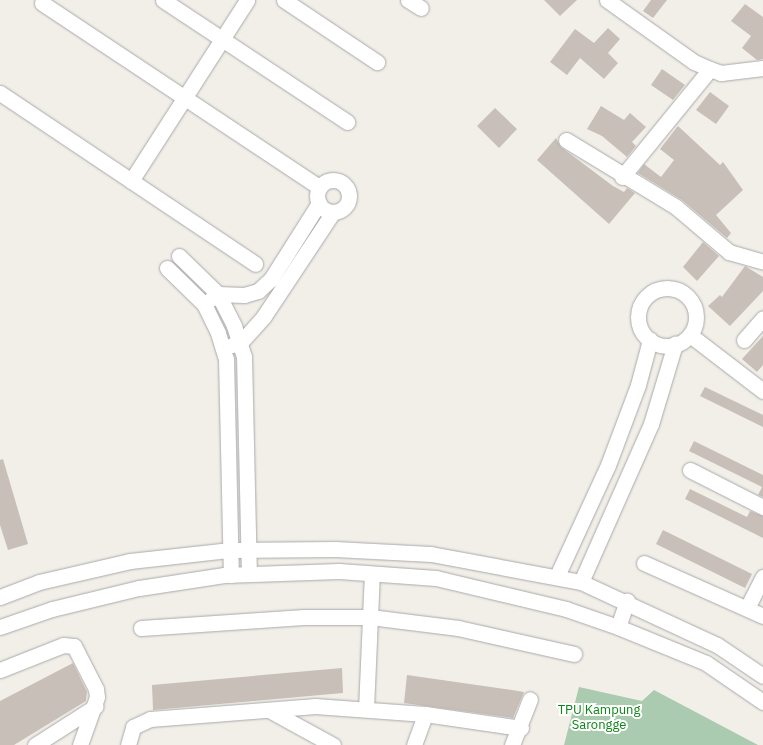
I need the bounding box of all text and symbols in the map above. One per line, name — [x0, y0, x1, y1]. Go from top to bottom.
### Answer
park label: TPU Kampung Sarongge — [558, 703, 640, 734]

